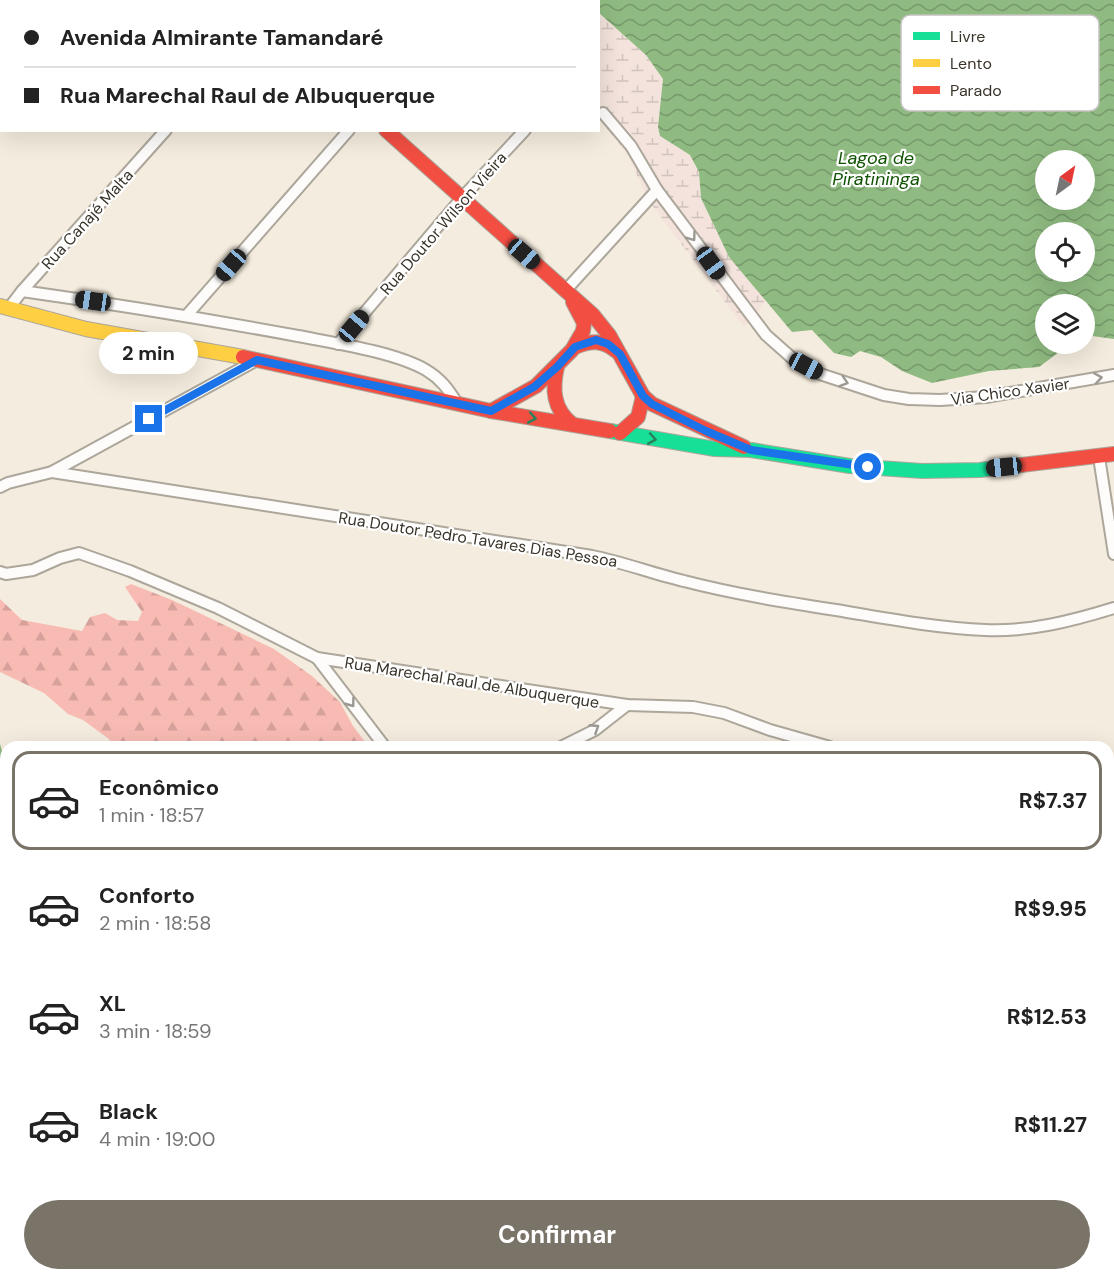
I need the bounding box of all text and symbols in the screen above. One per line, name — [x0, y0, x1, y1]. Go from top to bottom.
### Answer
legend — [901, 15, 1099, 111]
text: Avenida Almirante Tamandaré — [60, 23, 384, 52]
text: Livre — [950, 26, 985, 47]
text: Lento — [950, 53, 992, 74]
text: Parado — [950, 80, 1002, 101]
text: Rua Marechal Raul de Albuquerque — [60, 81, 435, 110]
water label: Lagoa de Piratininga — [832, 146, 920, 191]
street label: Rua Doutor Wilson Vieira — [375, 147, 511, 299]
north arrow — [1035, 150, 1095, 210]
map controls — [1035, 150, 1095, 354]
street label: Rua Canajé Malta — [37, 165, 138, 274]
button: locate — [1035, 222, 1095, 282]
one-way arrow — [685, 230, 696, 241]
car — [505, 235, 543, 273]
car — [693, 243, 729, 283]
car — [212, 246, 250, 284]
car — [74, 290, 112, 312]
button: layers — [1035, 294, 1095, 354]
car — [336, 306, 372, 346]
callout: 2 min — [100, 332, 198, 374]
text: 2 min — [122, 340, 175, 366]
car — [786, 350, 826, 382]
one-way arrow — [1093, 372, 1103, 384]
street label: Via Chico Xavier — [949, 373, 1071, 410]
one-way arrow — [838, 375, 849, 387]
route end — [135, 405, 162, 432]
one-way arrow — [527, 411, 537, 424]
one-way arrow — [647, 432, 657, 445]
route start — [854, 453, 881, 480]
car — [985, 456, 1023, 478]
street label: Rua Doutor Pedro Tavares Dias Pessoa — [337, 507, 619, 572]
street label: Rua Marechal Raul de Albuquerque — [343, 652, 601, 713]
one-way arrow — [344, 696, 355, 707]
one-way arrow — [589, 724, 599, 736]
text: Econômico — [99, 773, 219, 802]
icon: car — [27, 774, 81, 828]
text: R$7.37 — [1019, 786, 1087, 815]
text: 1 min · 18:57 — [99, 802, 204, 828]
text: Conforto — [99, 881, 195, 910]
icon: car — [27, 882, 81, 936]
text: R$9.95 — [1014, 894, 1087, 923]
text: 2 min · 18:58 — [99, 910, 211, 936]
text: XL — [99, 989, 126, 1018]
icon: car — [27, 990, 81, 1044]
text: R$12.53 — [1007, 1002, 1087, 1031]
text: 3 min · 18:59 — [99, 1018, 211, 1044]
text: Black — [99, 1097, 158, 1126]
icon: car — [27, 1098, 81, 1152]
text: R$11.27 — [1014, 1110, 1087, 1139]
text: 4 min · 19:00 — [99, 1126, 215, 1152]
button: Confirmar — [24, 1200, 1090, 1269]

